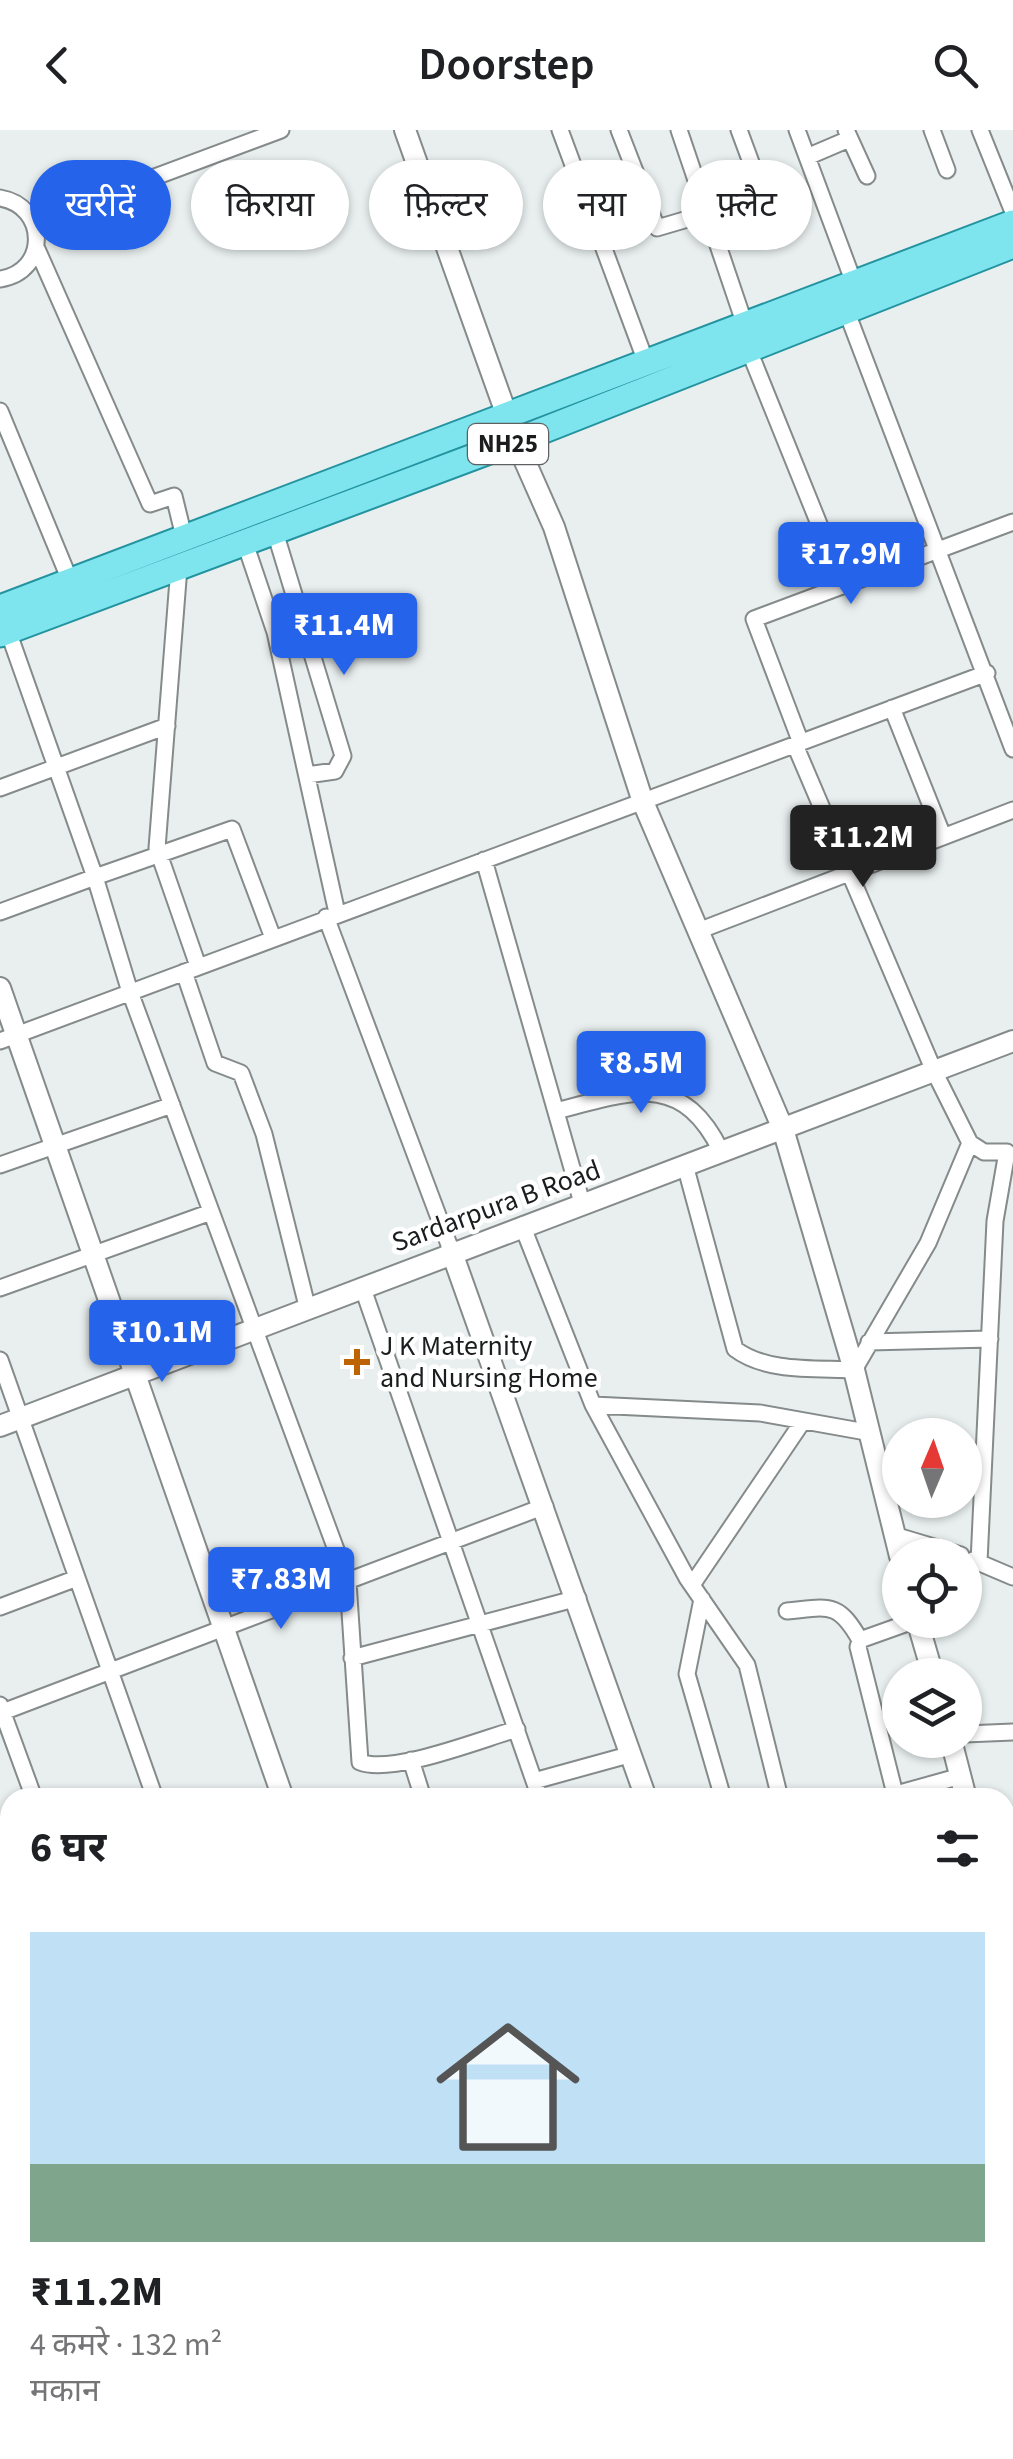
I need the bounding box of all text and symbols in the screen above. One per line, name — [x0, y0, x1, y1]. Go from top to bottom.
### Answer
text: Doorstep — [418, 33, 595, 97]
icon: back — [30, 38, 85, 93]
icon: search — [928, 38, 983, 93]
chip: खरीदें — [30, 160, 171, 250]
chip: किराया — [191, 160, 349, 250]
chip: फ़िल्टर — [369, 160, 523, 250]
chip: नया — [543, 160, 661, 250]
chip: फ़्लैट — [681, 160, 812, 250]
road number: NH25 — [468, 424, 548, 464]
pin: ₹17.9M — [770, 522, 932, 607]
text: ₹17.9M — [800, 531, 902, 577]
pin: ₹11.4M — [263, 593, 425, 678]
text: ₹11.4M — [293, 602, 395, 648]
pin: ₹11.2M — [782, 805, 944, 890]
text: ₹11.2M — [812, 814, 914, 860]
pin: ₹8.5M — [571, 1031, 711, 1116]
text: ₹8.5M — [599, 1040, 683, 1086]
street label: Sardarpura B Road — [386, 1150, 606, 1262]
pin: ₹10.1M — [81, 1300, 243, 1385]
text: ₹10.1M — [111, 1309, 213, 1355]
place label: J K Maternity and Nursing Home — [380, 1326, 598, 1398]
marker: J K Maternity and Nursing Home — [344, 1349, 370, 1375]
north arrow — [882, 1418, 982, 1518]
map controls — [882, 1418, 982, 1758]
button: locate — [882, 1538, 982, 1638]
pin: ₹7.83M — [200, 1547, 362, 1632]
text: ₹7.83M — [230, 1556, 332, 1602]
button: layers — [882, 1658, 982, 1758]
text: 6 घर — [30, 1818, 106, 1878]
icon: filters — [930, 1821, 985, 1876]
icon: home — [418, 1997, 598, 2177]
text: ₹11.2M — [30, 2262, 163, 2322]
text: 4 कमरे · 132 m² — [30, 2322, 222, 2368]
text: मकान — [30, 2368, 100, 2414]

